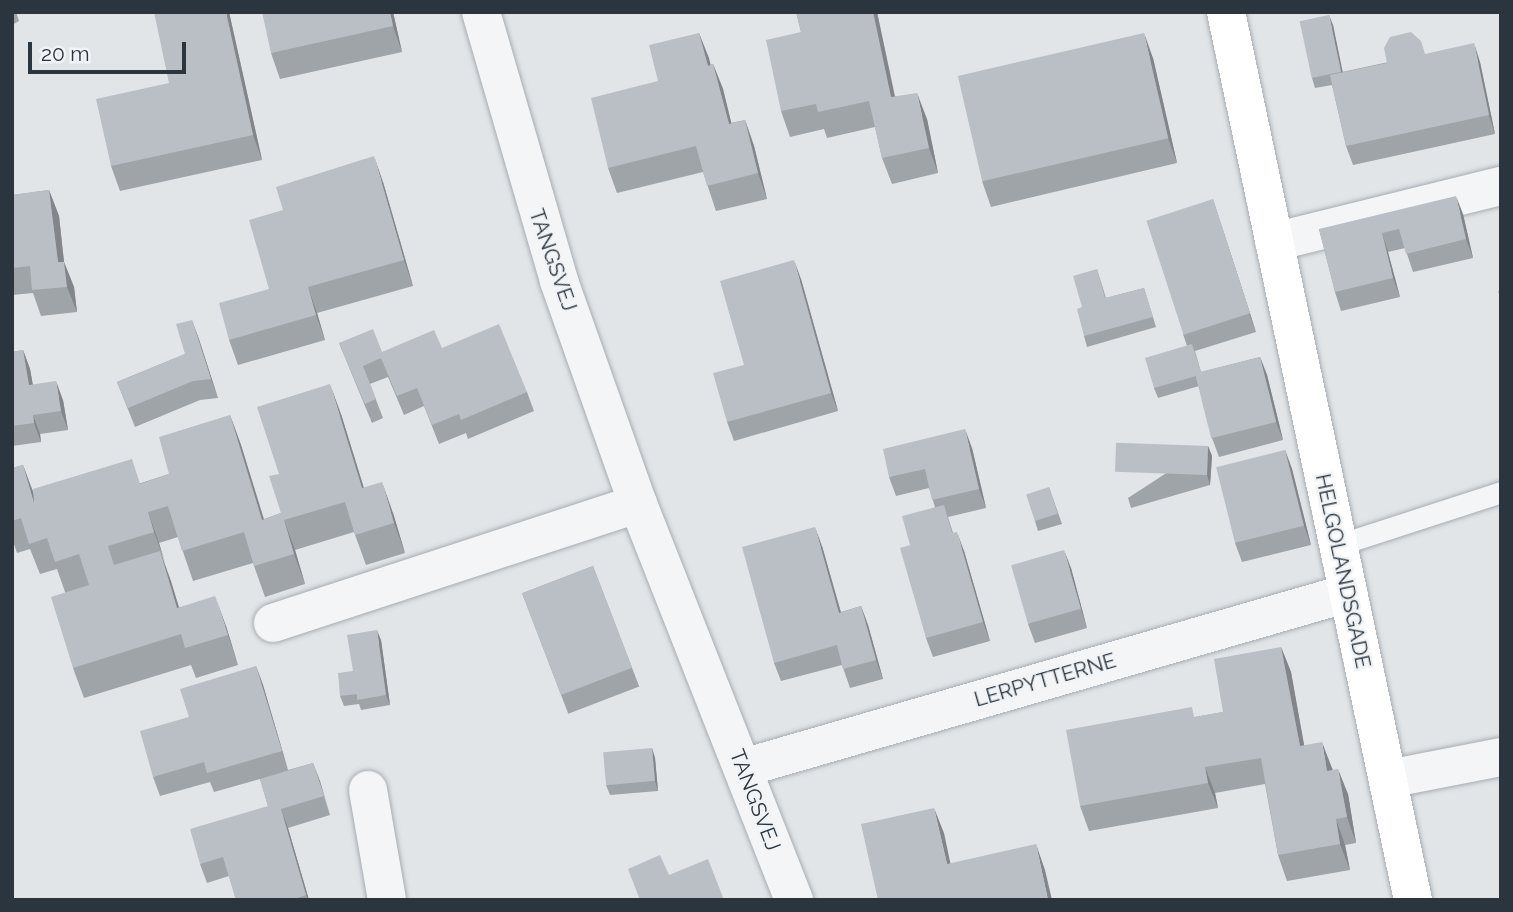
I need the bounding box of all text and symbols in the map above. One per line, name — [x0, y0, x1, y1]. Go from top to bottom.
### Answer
scale bar — [32, 28, 189, 72]
text: 20 m — [41, 41, 89, 66]
street label: TANGSVEJ — [524, 206, 582, 314]
street label: HELGOLANDSGADE — [1310, 471, 1376, 671]
street label: LERPYTTERNE — [971, 648, 1119, 712]
street label: TANGSVEJ — [724, 746, 786, 854]

